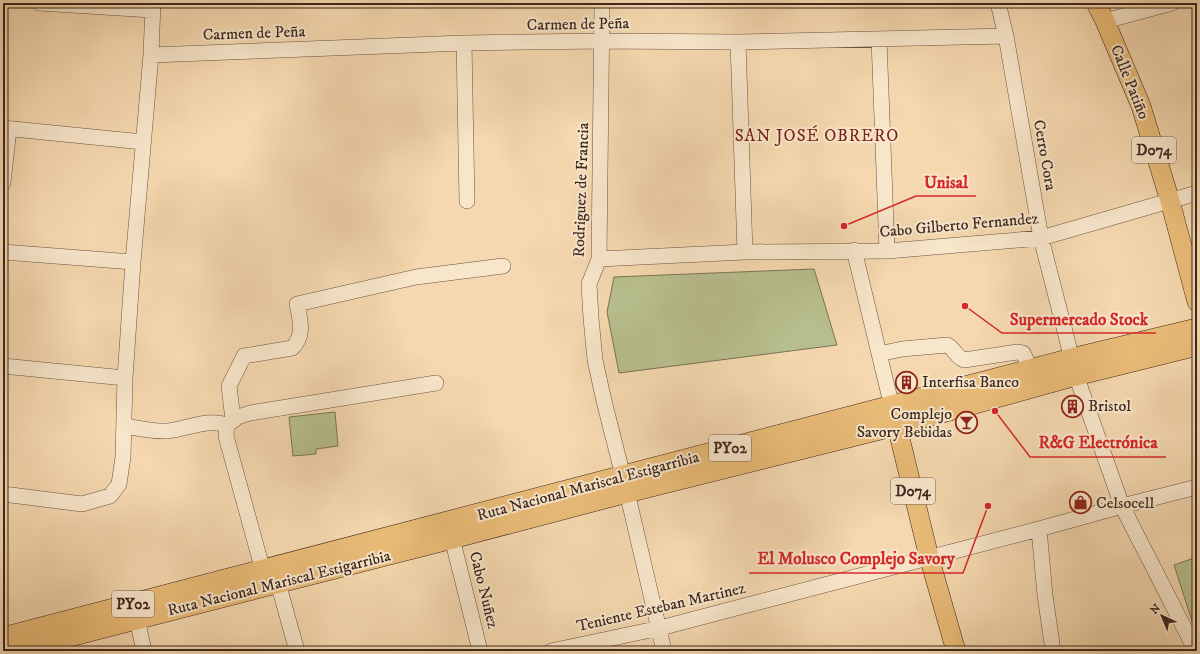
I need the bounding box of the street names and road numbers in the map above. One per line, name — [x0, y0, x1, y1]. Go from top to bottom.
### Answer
street label: Carmen de Peña — [526, 13, 630, 35]
street label: Carmen de Peña — [202, 21, 306, 45]
street label: Calle Patiño — [1106, 42, 1154, 122]
street label: Cerro Cora — [1029, 118, 1061, 192]
street label: Rodriguez de Francia — [569, 122, 593, 258]
road number: D074 — [1132, 137, 1176, 163]
street label: Cabo Gilberto Fernandez — [879, 208, 1039, 242]
road number: PY02 — [709, 435, 751, 461]
street label: Ruta Nacional Mariscal Estigarribia — [475, 447, 701, 525]
road number: D074 — [891, 478, 935, 504]
street label: Ruta Nacional Mariscal Estigarribia — [165, 546, 393, 620]
street label: Cabo Nuñez — [465, 549, 503, 631]
street label: Teniente Esteban Martinez — [575, 578, 747, 636]
road number: PY02 — [112, 591, 154, 617]

